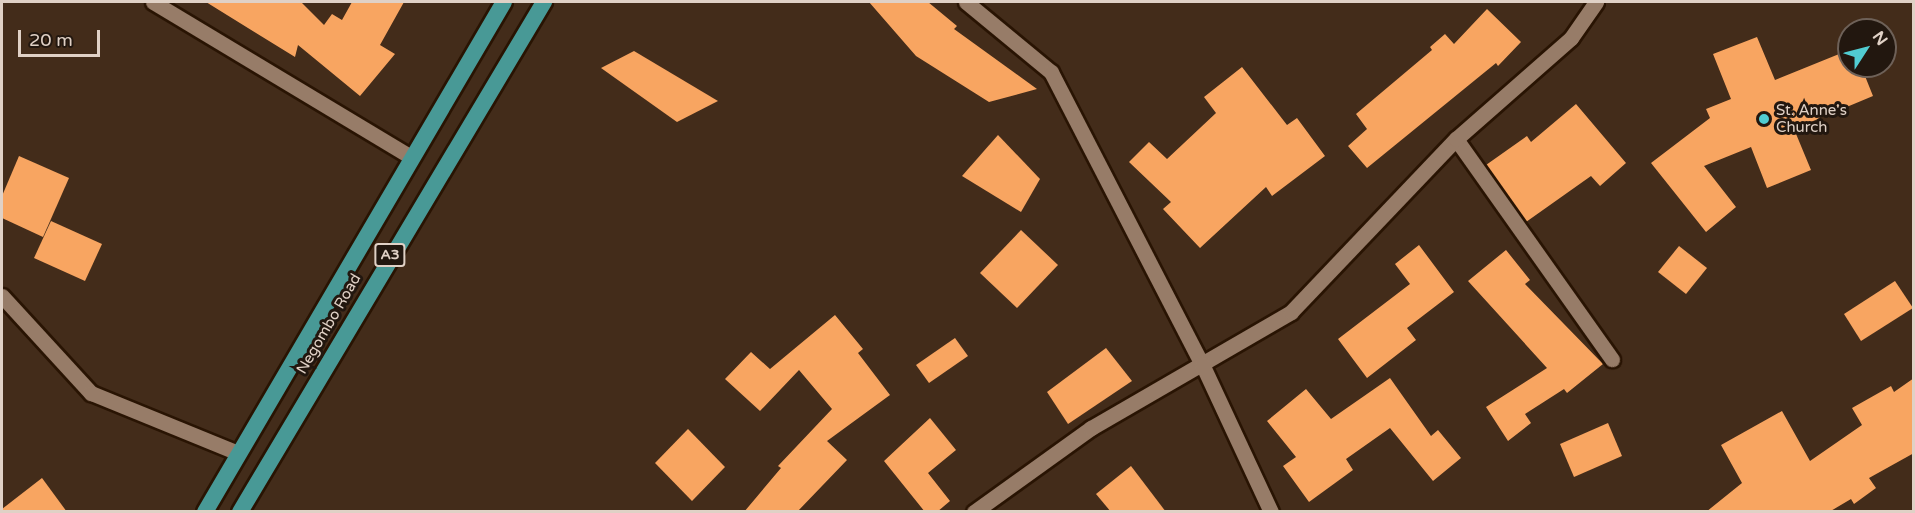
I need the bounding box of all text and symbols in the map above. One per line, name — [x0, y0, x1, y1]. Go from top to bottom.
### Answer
scale bar — [21, 18, 104, 56]
north arrow — [1837, 18, 1897, 78]
text: N — [1868, 28, 1892, 50]
text: 20 m — [29, 29, 73, 51]
place label: St. Anne's Church — [1776, 101, 1847, 136]
marker: St. Anne's Church — [1757, 112, 1771, 126]
road number: A3 — [374, 244, 406, 266]
street label: Negombo Road — [293, 271, 365, 377]

